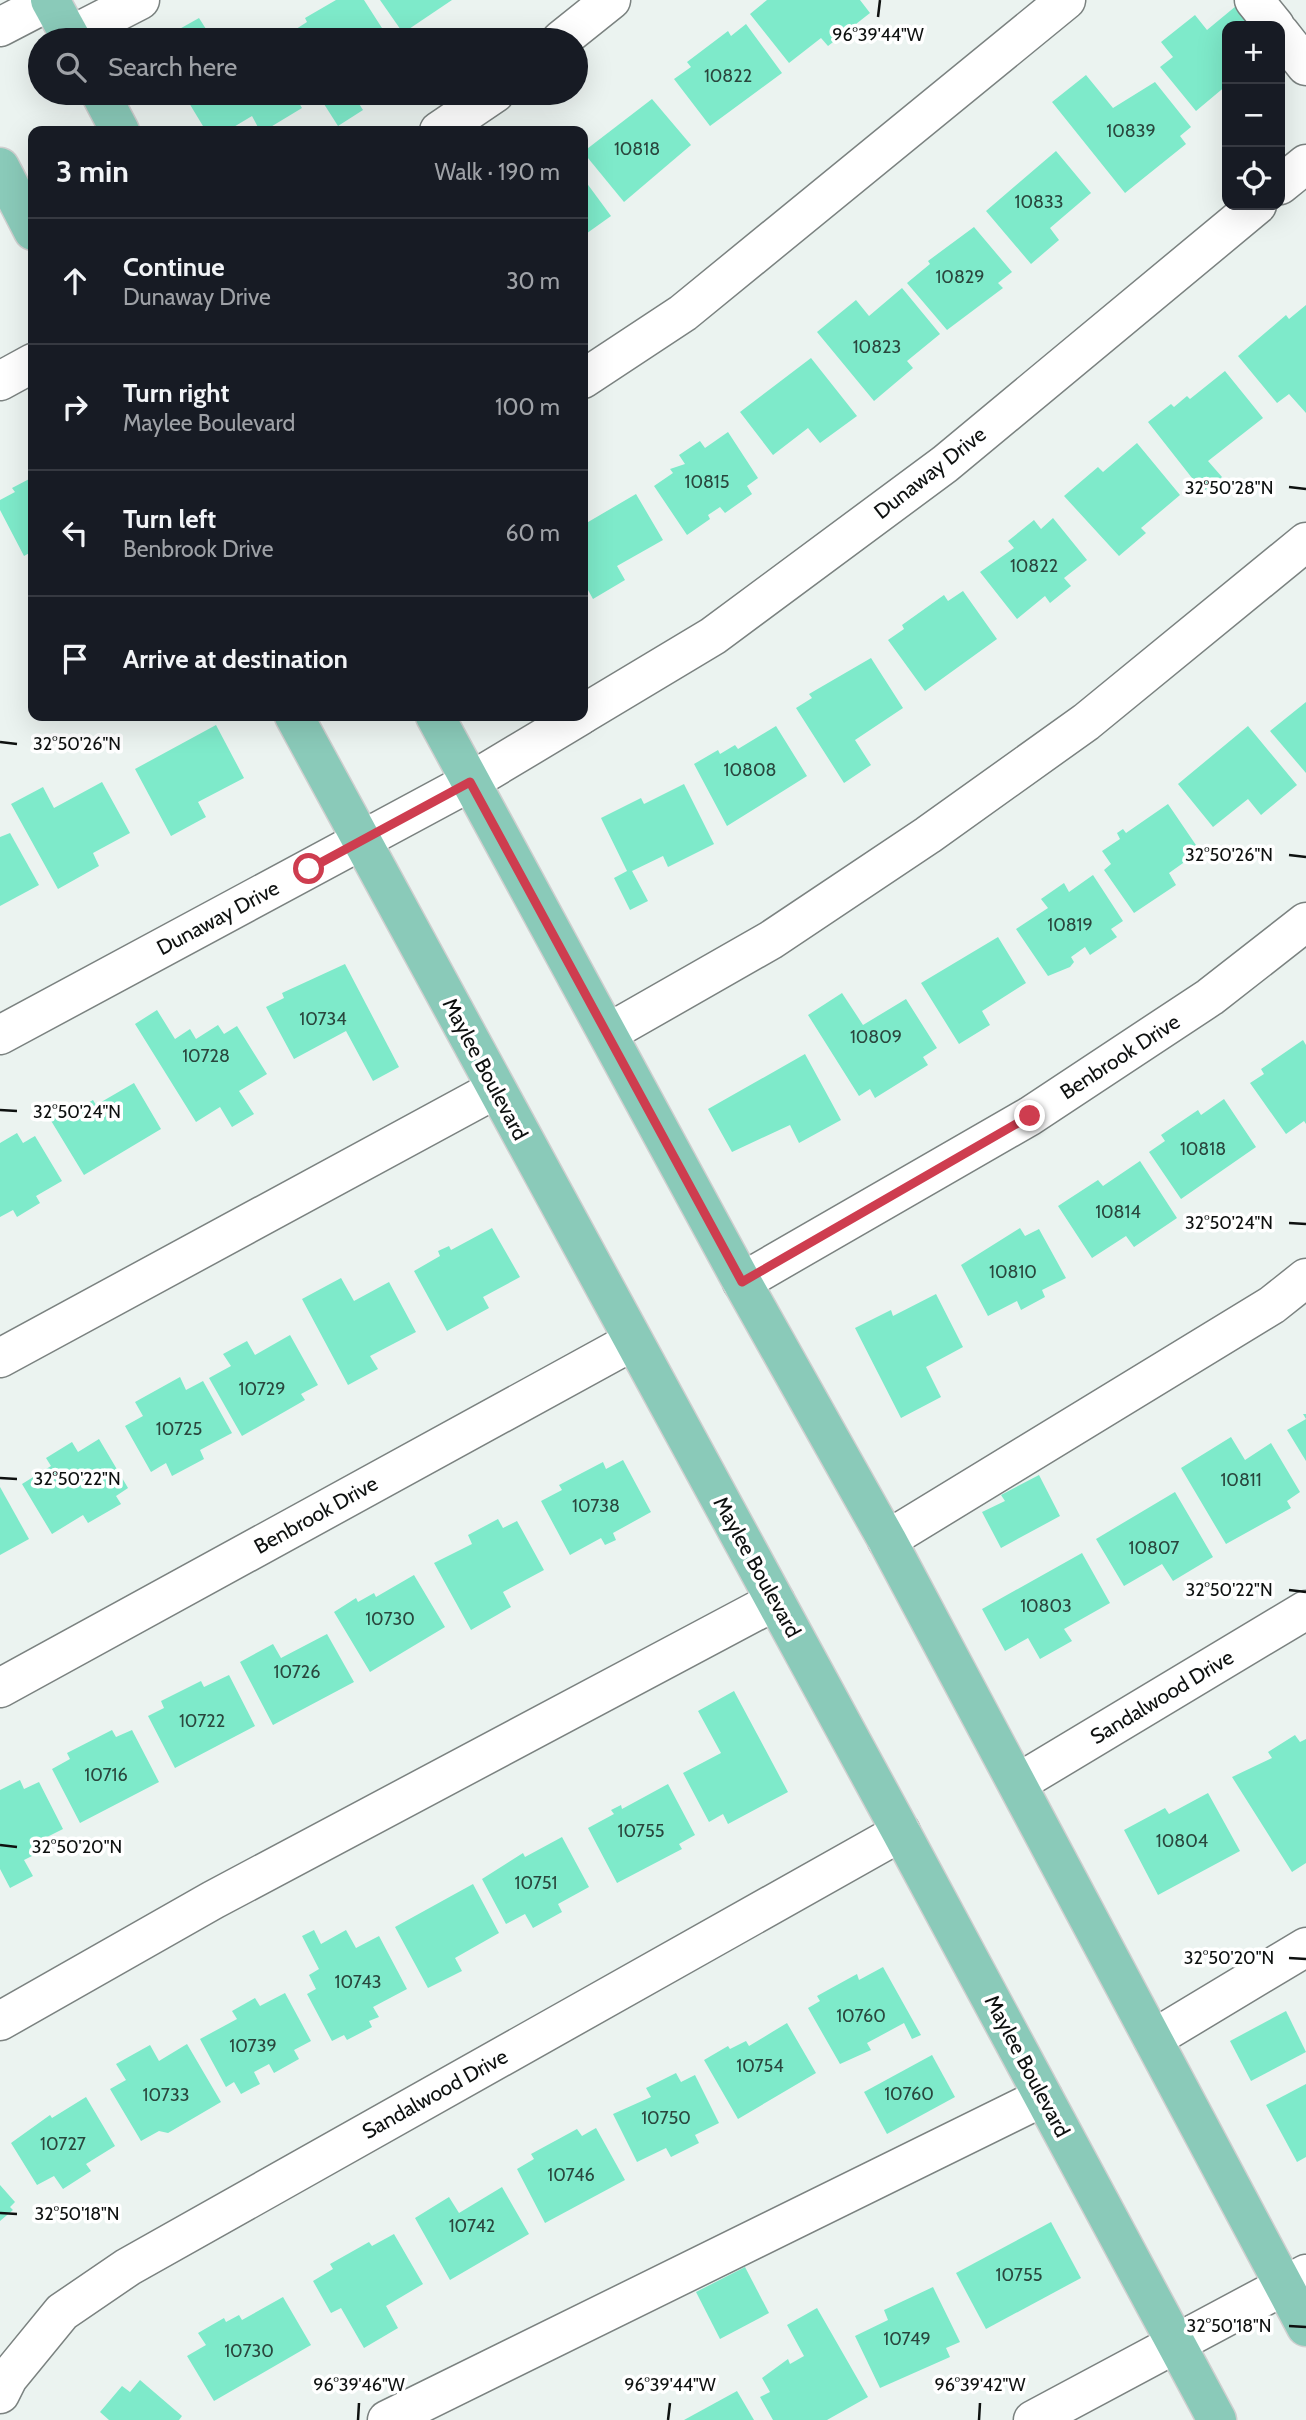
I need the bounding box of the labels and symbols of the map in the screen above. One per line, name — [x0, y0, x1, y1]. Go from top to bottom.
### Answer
text: 96°39'44"W — [832, 24, 924, 46]
house number: 10822 — [704, 65, 752, 87]
house number: 10839 — [1106, 120, 1156, 142]
house number: 10818 — [614, 138, 660, 160]
house number: 10833 — [1015, 191, 1063, 213]
house number: 10829 — [936, 266, 985, 288]
house number: 10823 — [853, 336, 901, 358]
street label: Dunaway Drive — [869, 421, 991, 524]
house number: 10815 — [685, 471, 729, 493]
text: 32°50'28"N — [1185, 477, 1273, 499]
house number: 10822 — [1010, 555, 1058, 577]
text: 32°50'26"N — [33, 733, 121, 755]
house number: 10808 — [724, 759, 776, 781]
text: 32°50'26"N — [1185, 844, 1273, 866]
route start — [293, 853, 324, 884]
street label: Dunaway Drive — [152, 875, 283, 960]
house number: 10819 — [1047, 914, 1093, 936]
street label: Maylee Boulevard — [438, 994, 533, 1144]
house number: 10734 — [299, 1008, 347, 1030]
street label: Benbrook Drive — [1055, 1009, 1184, 1104]
house number: 10809 — [850, 1026, 902, 1048]
house number: 10728 — [182, 1045, 230, 1067]
route end — [1014, 1100, 1045, 1131]
text: 32°50'24"N — [33, 1101, 121, 1123]
house number: 10818 — [1180, 1138, 1226, 1160]
house number: 10814 — [1095, 1201, 1141, 1223]
text: 32°50'24"N — [1185, 1212, 1273, 1234]
house number: 10810 — [989, 1261, 1037, 1283]
house number: 10729 — [239, 1378, 285, 1400]
house number: 10725 — [156, 1418, 202, 1440]
text: 32°50'22"N — [33, 1468, 121, 1490]
house number: 10811 — [1220, 1469, 1262, 1491]
street label: Benbrook Drive — [250, 1470, 382, 1559]
street label: Maylee Boulevard — [708, 1492, 806, 1642]
house number: 10738 — [572, 1495, 620, 1517]
house number: 10807 — [1129, 1537, 1179, 1559]
text: 32°50'22"N — [1185, 1579, 1273, 1601]
house number: 10803 — [1020, 1595, 1072, 1617]
house number: 10730 — [365, 1608, 415, 1630]
street label: Sandalwood Drive — [1086, 1644, 1238, 1749]
house number: 10726 — [274, 1661, 320, 1683]
house number: 10722 — [179, 1710, 225, 1732]
house number: 10716 — [84, 1764, 128, 1786]
house number: 10755 — [618, 1820, 664, 1842]
house number: 10804 — [1156, 1830, 1208, 1852]
text: 32°50'20"N — [32, 1836, 122, 1858]
house number: 10751 — [515, 1872, 557, 1894]
text: 32°50'20"N — [1184, 1947, 1274, 1969]
house number: 10743 — [335, 1971, 381, 1993]
street label: Maylee Boulevard — [980, 1991, 1075, 2141]
house number: 10760 — [836, 2005, 886, 2027]
house number: 10739 — [229, 2035, 277, 2057]
street label: Sandalwood Drive — [358, 2043, 512, 2144]
house number: 10754 — [736, 2055, 784, 2077]
house number: 10760 — [884, 2083, 934, 2105]
house number: 10733 — [143, 2084, 189, 2106]
house number: 10750 — [641, 2107, 691, 2129]
house number: 10727 — [40, 2133, 86, 2155]
house number: 10746 — [547, 2164, 595, 2186]
text: 32°50'18"N — [34, 2203, 120, 2225]
house number: 10742 — [449, 2215, 495, 2237]
house number: 10755 — [996, 2264, 1042, 2286]
text: 32°50'18"N — [1186, 2315, 1272, 2337]
house number: 10749 — [883, 2328, 931, 2350]
house number: 10730 — [224, 2340, 274, 2362]
text: 96°39'46"W — [313, 2374, 405, 2396]
text: 96°39'44"W — [624, 2374, 716, 2396]
text: 96°39'42"W — [935, 2374, 1025, 2396]

